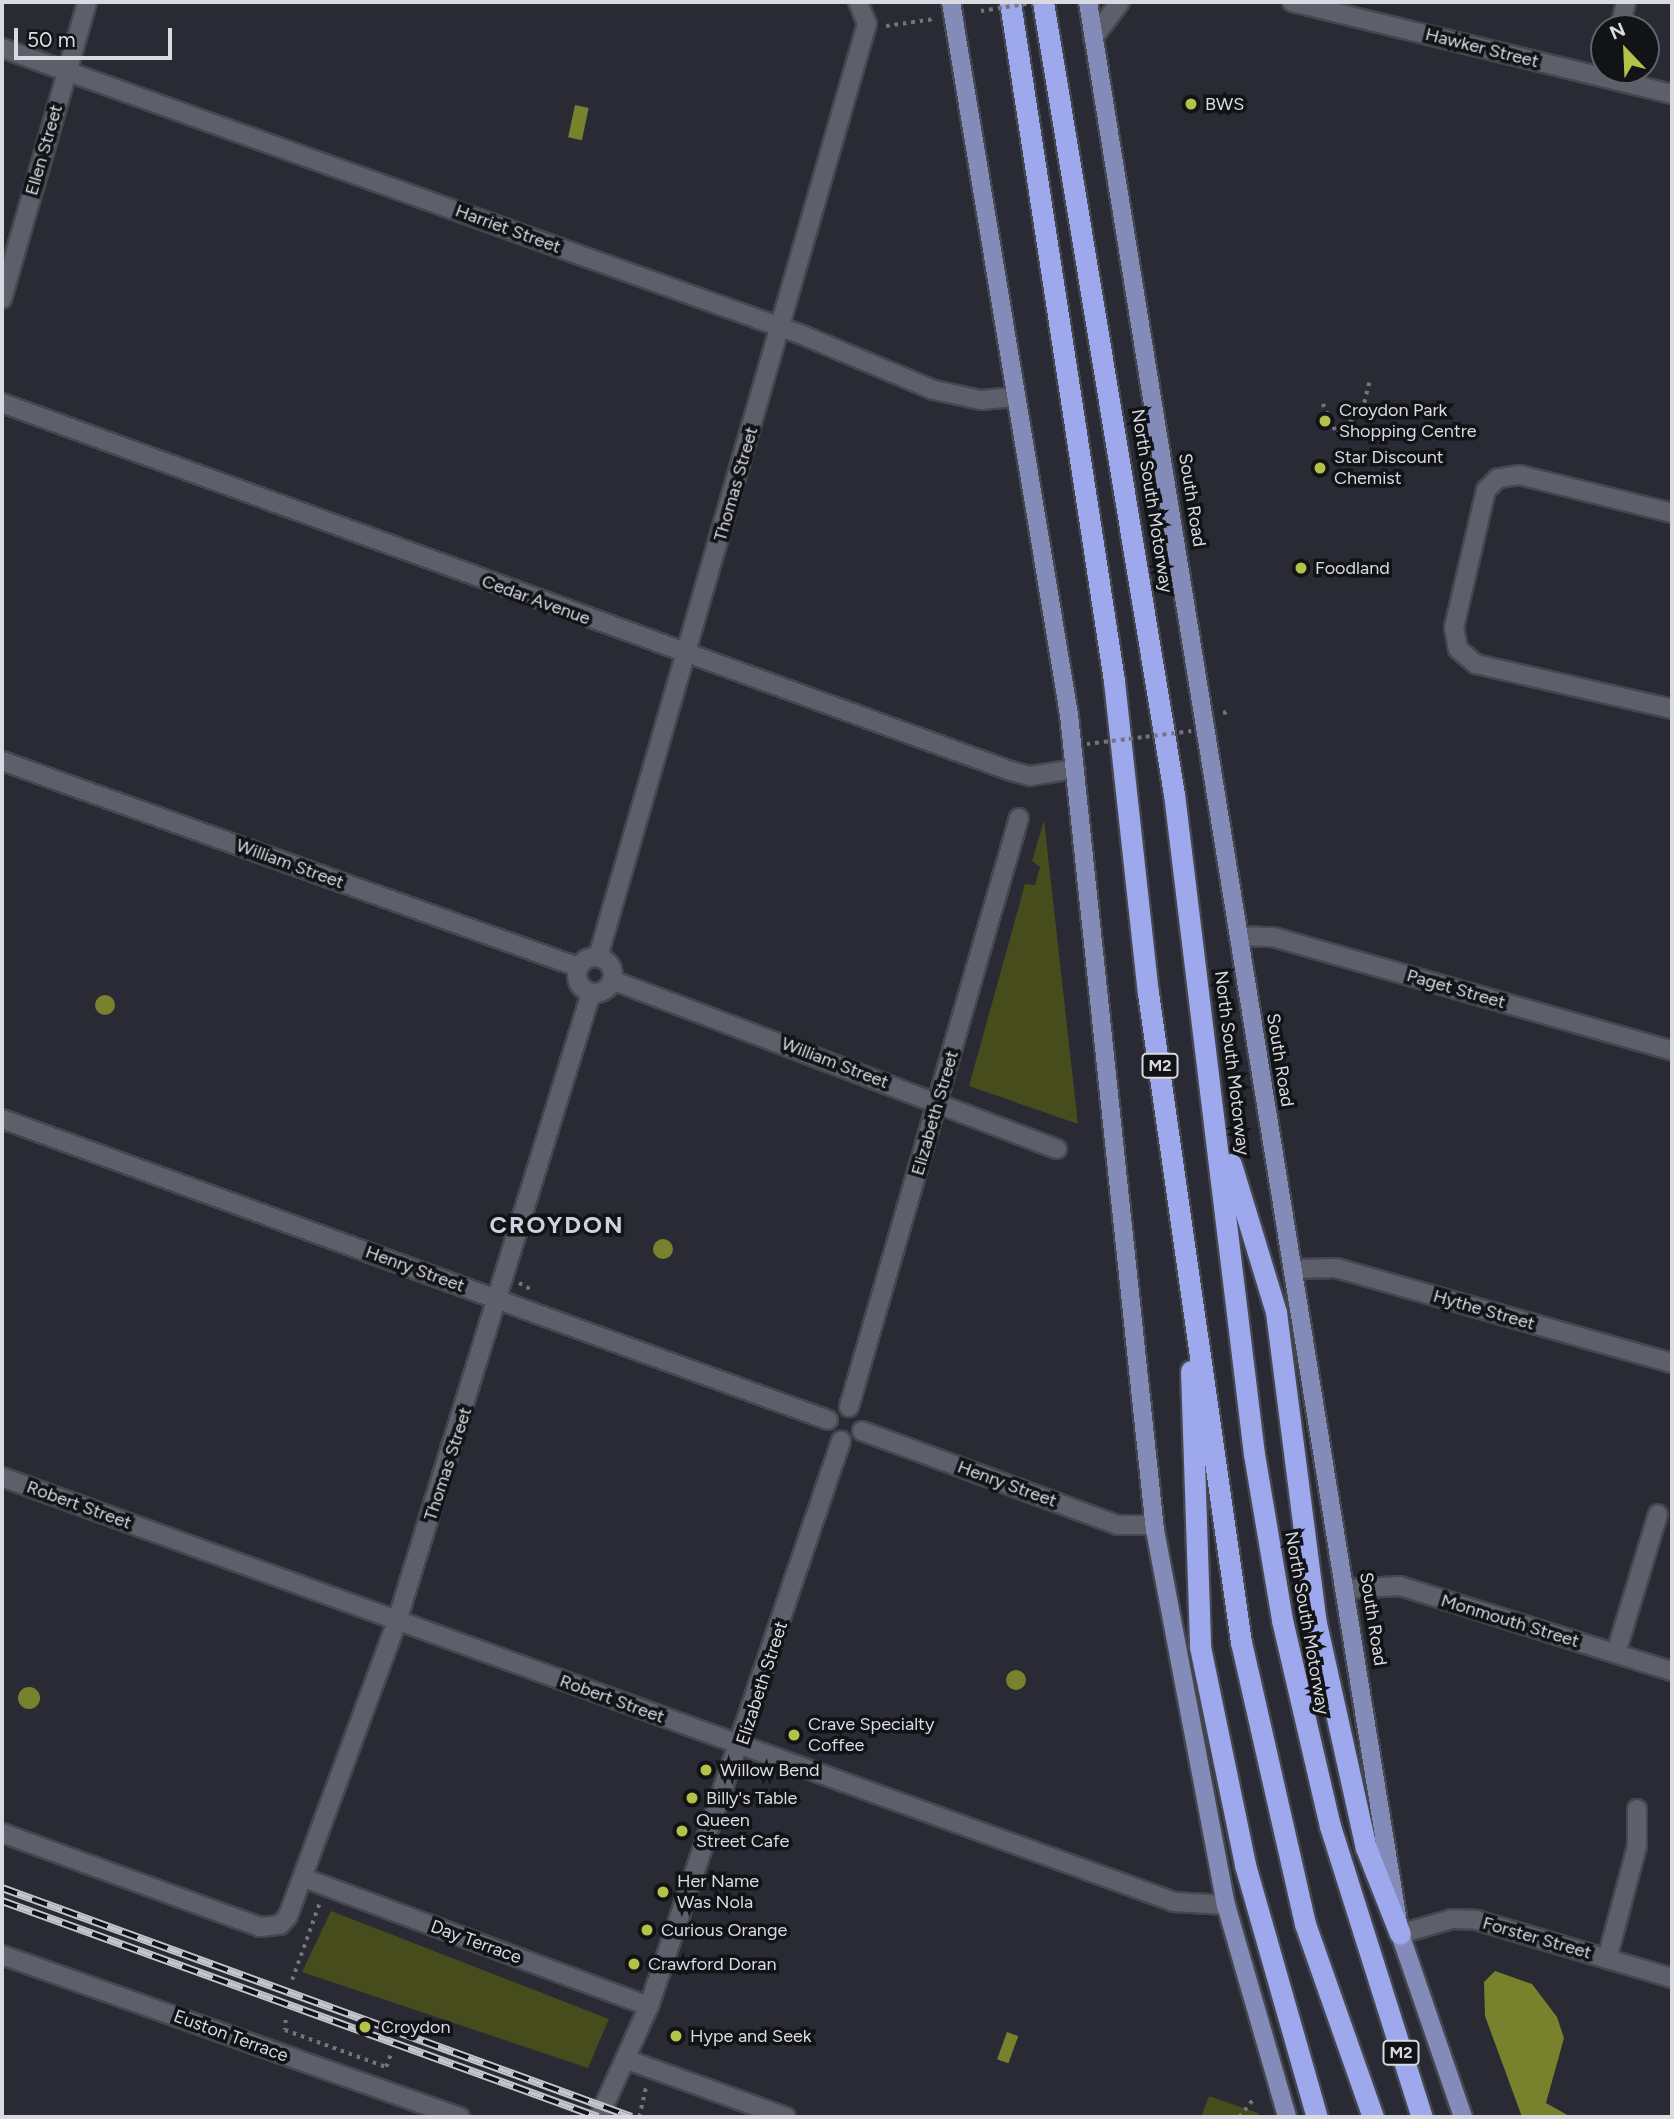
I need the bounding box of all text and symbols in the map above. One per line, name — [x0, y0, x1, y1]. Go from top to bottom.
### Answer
scale bar — [18, 14, 175, 58]
north arrow — [1590, 14, 1660, 84]
text: N — [1606, 18, 1629, 45]
street label: Hawker Street — [1423, 23, 1541, 73]
text: 50 m — [27, 27, 76, 52]
place label: BWS — [1205, 93, 1244, 115]
marker: BWS — [1183, 96, 1199, 112]
street label: Ellen Street — [21, 102, 67, 198]
street label: Harriet Street — [452, 200, 564, 258]
place label: Croydon Park Shopping Centre — [1339, 400, 1477, 442]
street label: North South Motorway — [1127, 407, 1177, 595]
marker: Croydon Park Shopping Centre — [1317, 413, 1333, 429]
street label: Thomas Street — [709, 424, 763, 544]
place label: Star Discount Chemist — [1334, 447, 1444, 490]
street label: South Road — [1174, 452, 1210, 548]
marker: Star Discount Chemist — [1312, 460, 1328, 476]
place label: Foodland — [1315, 557, 1390, 579]
marker: Foodland — [1293, 560, 1309, 576]
street label: Cedar Avenue — [479, 570, 593, 630]
street label: William Street — [233, 835, 347, 893]
street label: Paget Street — [1404, 965, 1508, 1013]
street label: North South Motorway — [1210, 969, 1254, 1157]
street label: South Road — [1262, 1012, 1298, 1108]
street label: William Street — [778, 1033, 892, 1093]
street label: Elizabeth Street — [907, 1048, 963, 1178]
road number: M2 — [1141, 1054, 1179, 1078]
district label: CROYDON — [490, 1211, 624, 1239]
street label: Henry Street — [363, 1241, 467, 1297]
street label: Hythe Street — [1431, 1285, 1537, 1335]
street label: Thomas Street — [419, 1404, 477, 1524]
street label: Henry Street — [955, 1456, 1059, 1512]
street label: Robert Street — [24, 1476, 134, 1534]
street label: North South Motorway — [1280, 1530, 1334, 1716]
street label: South Road — [1355, 1571, 1391, 1667]
street label: Monmouth Street — [1438, 1590, 1582, 1652]
street label: Elizabeth Street — [732, 1618, 792, 1748]
street label: Robert Street — [557, 1670, 667, 1728]
place label: Crave Specialty Coffee — [808, 1714, 934, 1756]
marker: Crave Specialty Coffee — [786, 1727, 802, 1743]
place label: Willow Bend — [720, 1759, 820, 1781]
marker: Willow Bend — [698, 1762, 714, 1778]
place label: Billy's Table — [706, 1787, 797, 1809]
marker: Billy's Table — [684, 1790, 700, 1806]
place label: Queen Street Cafe — [696, 1810, 789, 1853]
marker: Queen Street Cafe — [674, 1823, 690, 1839]
place label: Her Name Was Nola — [677, 1871, 759, 1913]
marker: Her Name Was Nola — [655, 1884, 671, 1900]
street label: Forster Street — [1480, 1912, 1594, 1964]
street label: Day Terrace — [428, 1916, 524, 1968]
place label: Curious Orange — [661, 1919, 787, 1941]
marker: Curious Orange — [639, 1922, 655, 1938]
place label: Crawford Doran — [648, 1953, 776, 1975]
marker: Crawford Doran — [626, 1956, 642, 1972]
street label: Euston Terrace — [171, 2005, 291, 2067]
place label: Croydon — [381, 2016, 451, 2038]
marker: Croydon — [355, 2017, 375, 2037]
place label: Hype and Seek — [690, 2025, 812, 2047]
marker: Hype and Seek — [668, 2028, 684, 2044]
road number: M2 — [1382, 2040, 1420, 2066]

